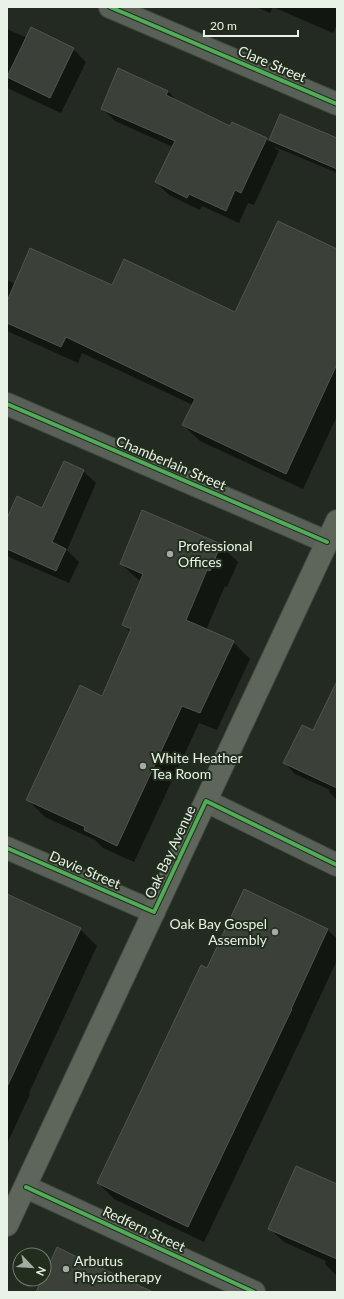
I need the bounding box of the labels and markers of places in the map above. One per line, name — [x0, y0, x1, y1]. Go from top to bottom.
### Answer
place label: Professional Offices — [178, 537, 252, 570]
marker: Professional Offices — [165, 549, 175, 559]
place label: White Heather Tea Room — [151, 749, 243, 782]
marker: White Heather Tea Room — [138, 761, 148, 771]
place label: Oak Bay Gospel Assembly — [169, 915, 268, 948]
marker: Oak Bay Gospel Assembly — [270, 927, 280, 937]
place label: Arbutus Physiotherapy — [74, 1252, 162, 1285]
marker: Arbutus Physiotherapy — [61, 1264, 71, 1274]

